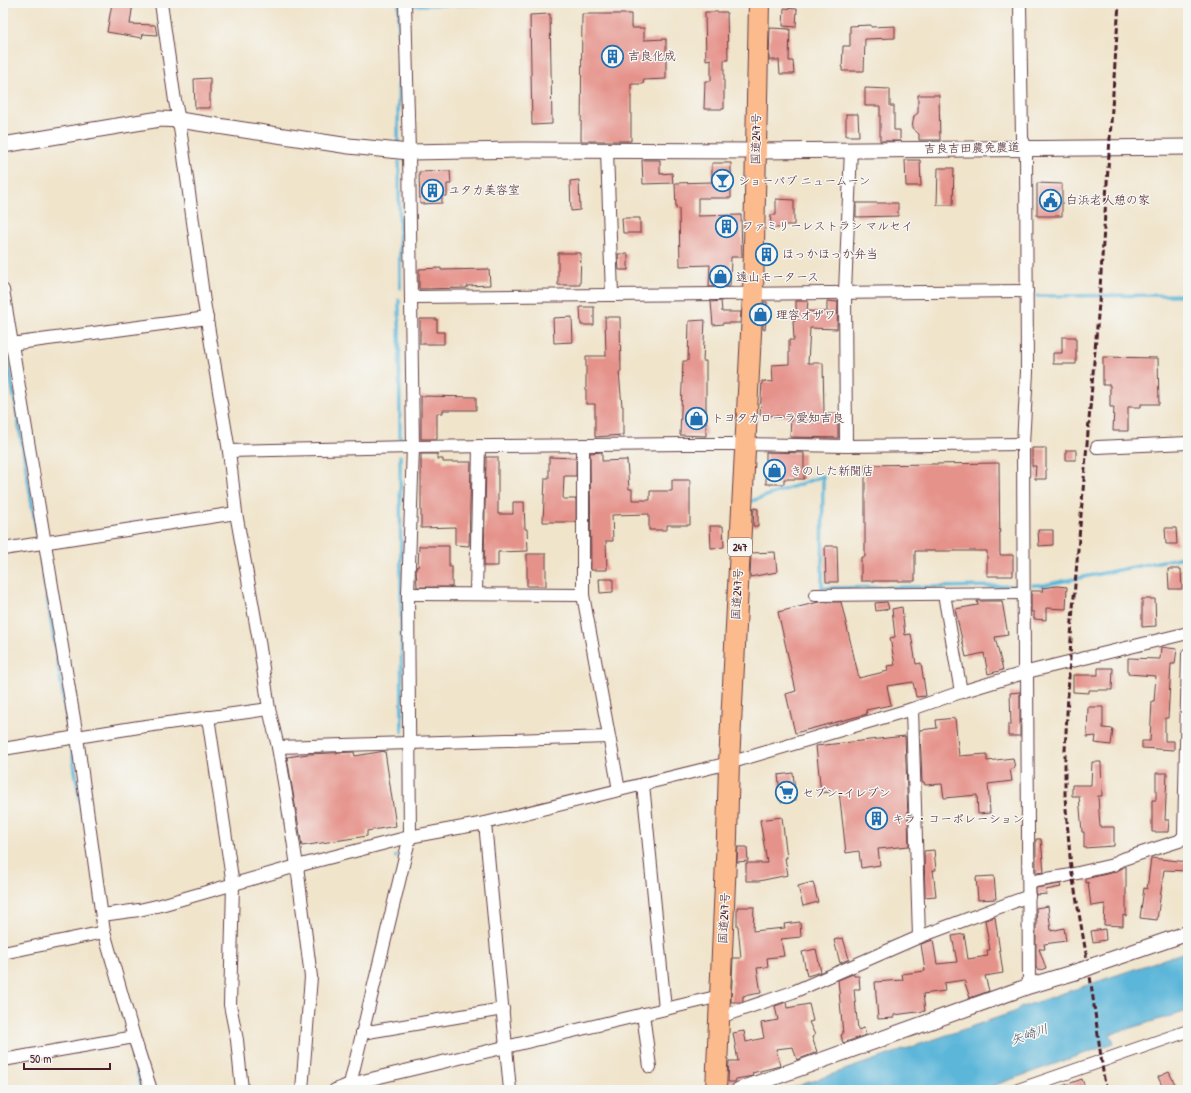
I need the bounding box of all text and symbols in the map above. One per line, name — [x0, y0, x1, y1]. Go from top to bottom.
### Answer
building icon: 吉良化成 — [600, 43, 626, 69]
place label: 吉良化成 — [628, 47, 676, 64]
street label: 国道247号 — [747, 113, 764, 165]
street label: 吉良吉田農免農道 — [924, 138, 1020, 157]
bar icon: ショーパブ ニュームーン — [709, 168, 735, 194]
place label: ショーパブ ニュームーン — [738, 172, 871, 189]
building icon: ユタカ美容室 — [420, 177, 446, 203]
place label: ユタカ美容室 — [448, 181, 520, 198]
public building icon: 白浜老人憩の家 — [1038, 187, 1064, 213]
place label: 白浜老人憩の家 — [1066, 191, 1150, 208]
building icon: ファミリーレストラン マルセイ — [714, 213, 740, 239]
place label: ファミリーレストラン マルセイ — [742, 217, 913, 234]
building icon: ほっかほっか弁当 — [754, 241, 780, 267]
place label: ほっかほっか弁当 — [782, 245, 878, 262]
shop icon: 遠山モータース — [707, 264, 733, 290]
place label: 遠山モータース — [736, 268, 819, 285]
shop icon: 理容オザワ — [748, 302, 774, 328]
place label: 理容オザワ — [776, 306, 836, 323]
shop icon: トヨタカローラ愛知吉良 — [684, 405, 710, 431]
place label: トヨタカローラ愛知吉良 — [712, 409, 844, 426]
shop icon: きのした新聞店 — [762, 458, 788, 484]
place label: きのした新聞店 — [790, 462, 874, 479]
road number: 247 — [728, 538, 752, 556]
street label: 国道247号 — [727, 568, 746, 620]
supermarket icon: セブン-イレブン — [774, 780, 800, 806]
place label: セブン-イレブン — [802, 784, 891, 801]
building icon: キラ・コーポレーション — [864, 806, 890, 832]
place label: キラ・コーポレーション — [892, 810, 1024, 827]
street label: 国道247号 — [714, 892, 733, 944]
water label: 矢崎川 — [1008, 1019, 1050, 1049]
scale bar — [24, 1045, 110, 1071]
text: 50 m — [30, 1050, 51, 1067]

